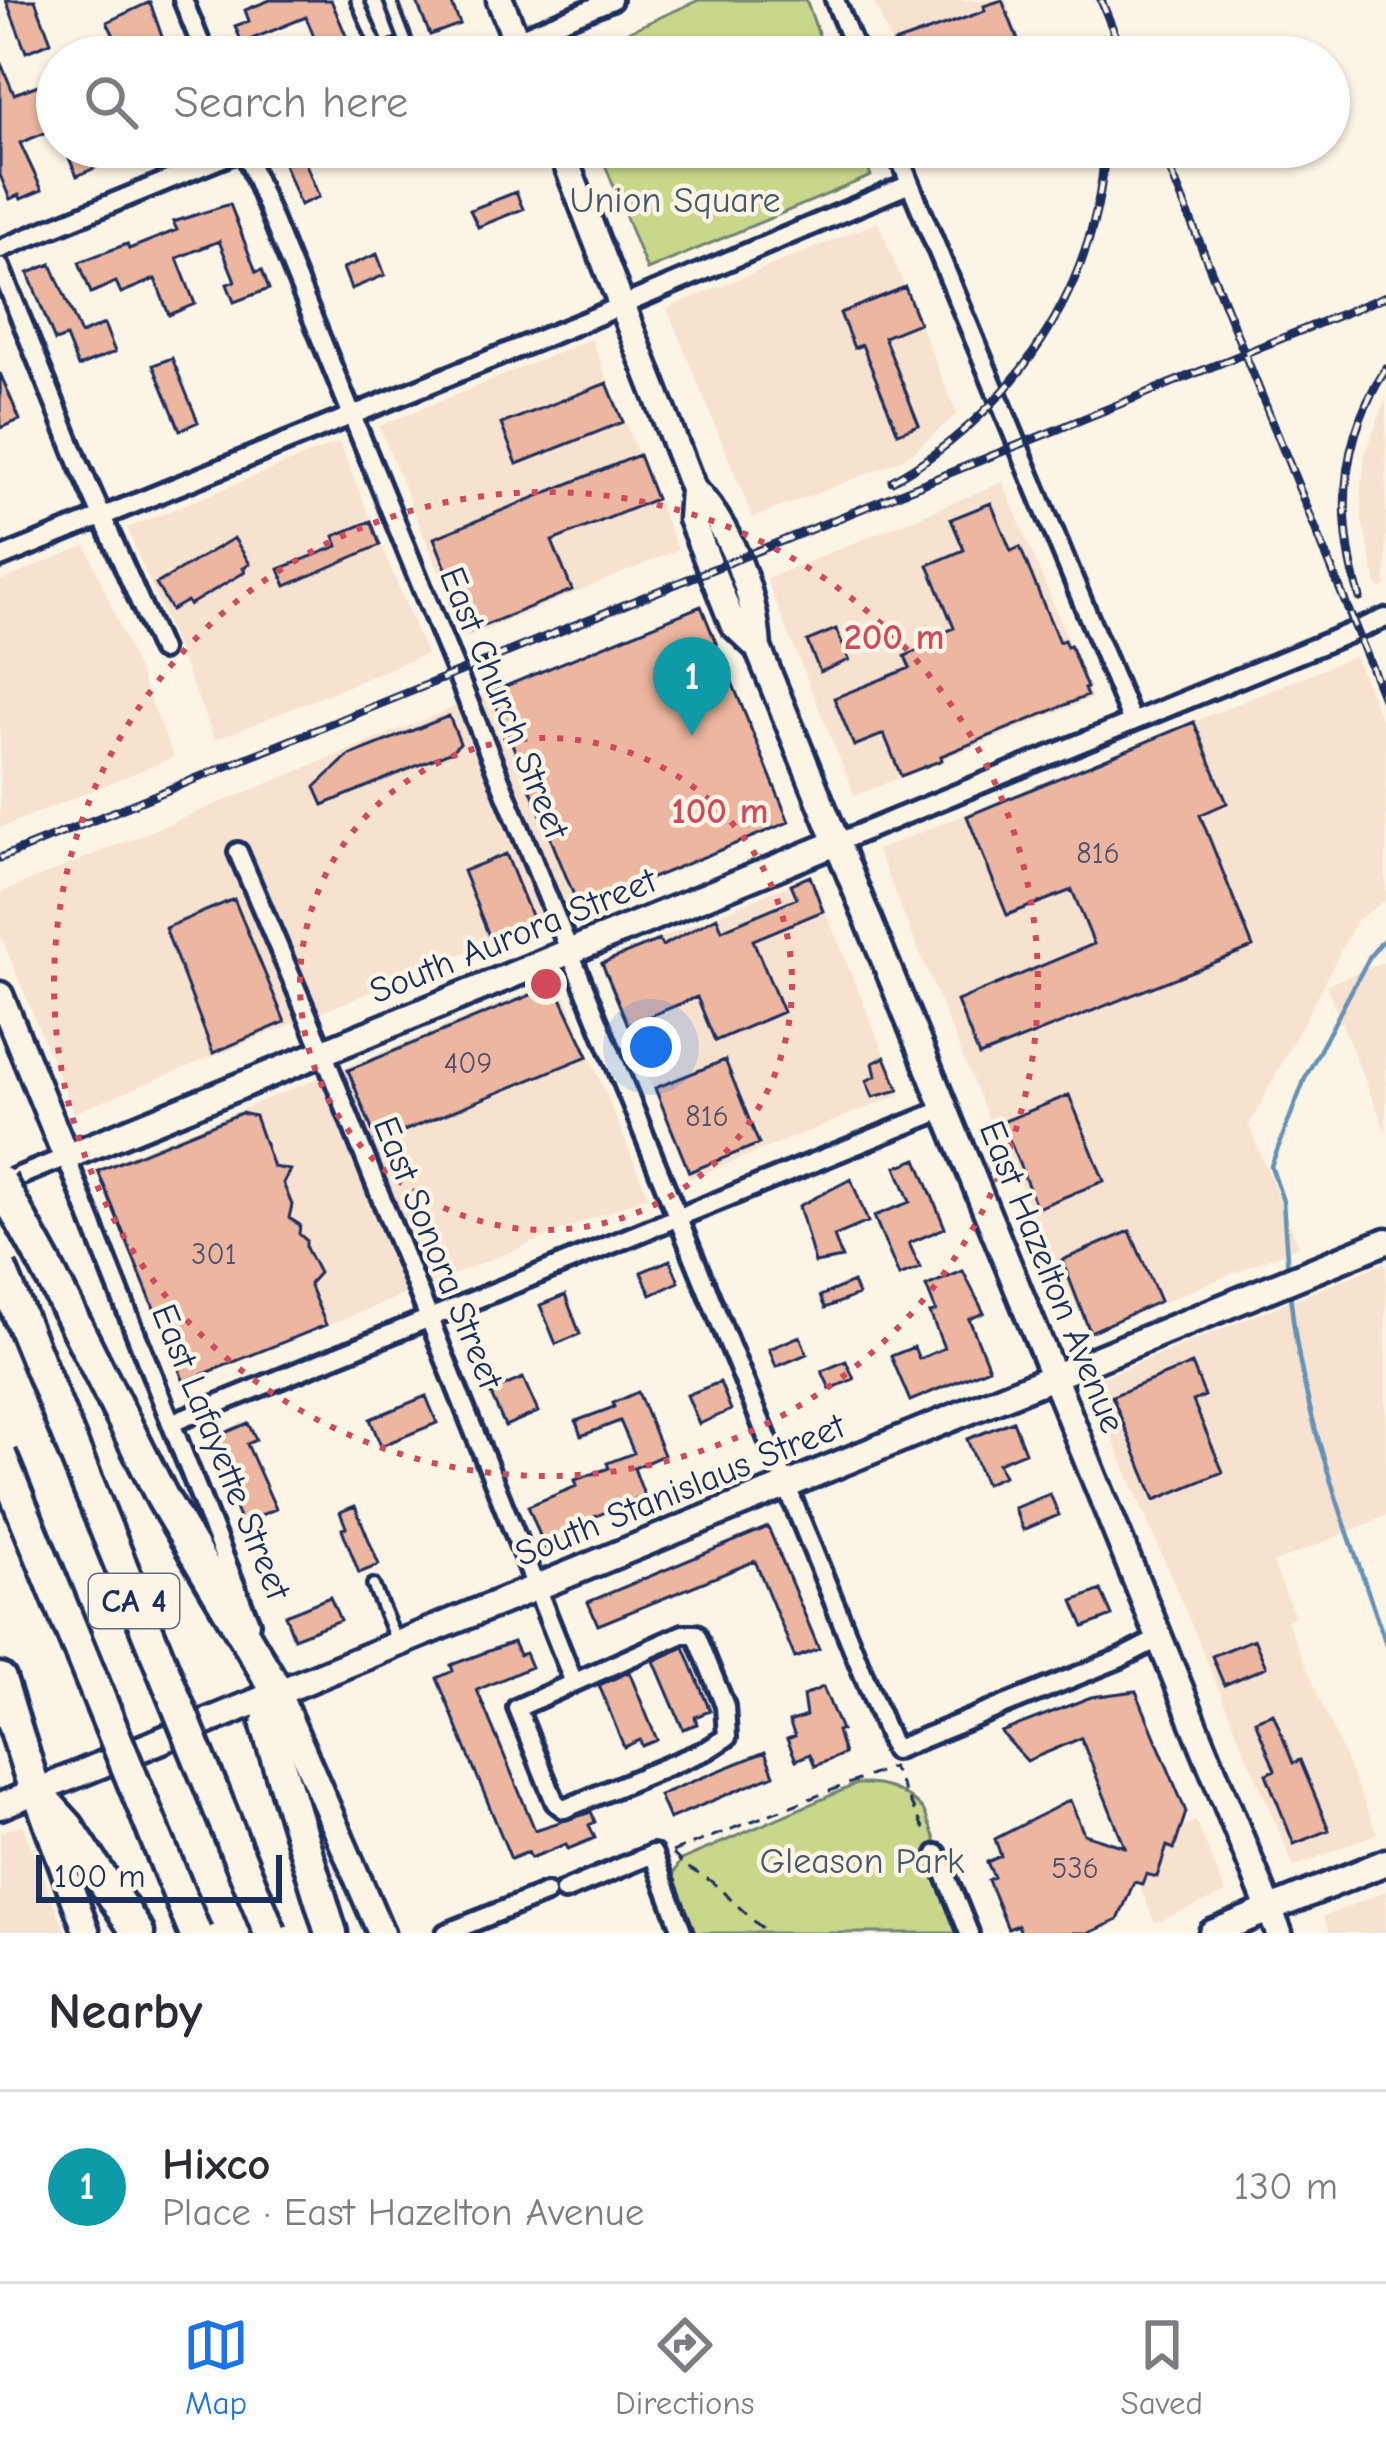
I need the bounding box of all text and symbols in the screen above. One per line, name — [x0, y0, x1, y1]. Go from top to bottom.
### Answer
search box — [36, 36, 1350, 168]
icon: search — [78, 69, 144, 135]
text: Search here — [174, 76, 408, 128]
park label: Union Square — [570, 180, 781, 221]
street label: East Church Street — [431, 561, 578, 846]
text: 200 m — [844, 617, 944, 658]
pin: 1 — [653, 637, 731, 736]
text: 100 m — [672, 791, 768, 832]
house number: 816 — [1076, 836, 1120, 871]
street label: South Aurora Street — [364, 859, 664, 1012]
centre of rings — [525, 963, 567, 1005]
your location — [621, 1017, 681, 1077]
house number: 409 — [444, 1046, 492, 1081]
house number: 816 — [685, 1099, 729, 1134]
street label: East Sonora Street — [365, 1111, 512, 1397]
street label: East Hazelton Avenue — [971, 1115, 1133, 1439]
house number: 301 — [191, 1237, 237, 1272]
street label: East Lafayette Street — [143, 1298, 300, 1607]
street label: South Stanislaus Street — [509, 1404, 852, 1575]
road number: CA 4 — [89, 1574, 179, 1628]
park label: Gleason Park — [759, 1841, 965, 1882]
scale bar — [36, 1849, 282, 1902]
house number: 536 — [1051, 1851, 1099, 1886]
text: 100 m — [54, 1857, 146, 1895]
text: Nearby — [48, 1982, 202, 2041]
text: Hixco — [162, 2138, 271, 2190]
text: 1 — [79, 2164, 95, 2209]
text: 130 m — [1234, 2164, 1338, 2209]
text: Place · East Hazelton Avenue — [162, 2190, 644, 2235]
tab: Map — [183, 2312, 249, 2422]
tab: Directions — [615, 2312, 755, 2422]
tab: Saved — [1121, 2312, 1203, 2422]

